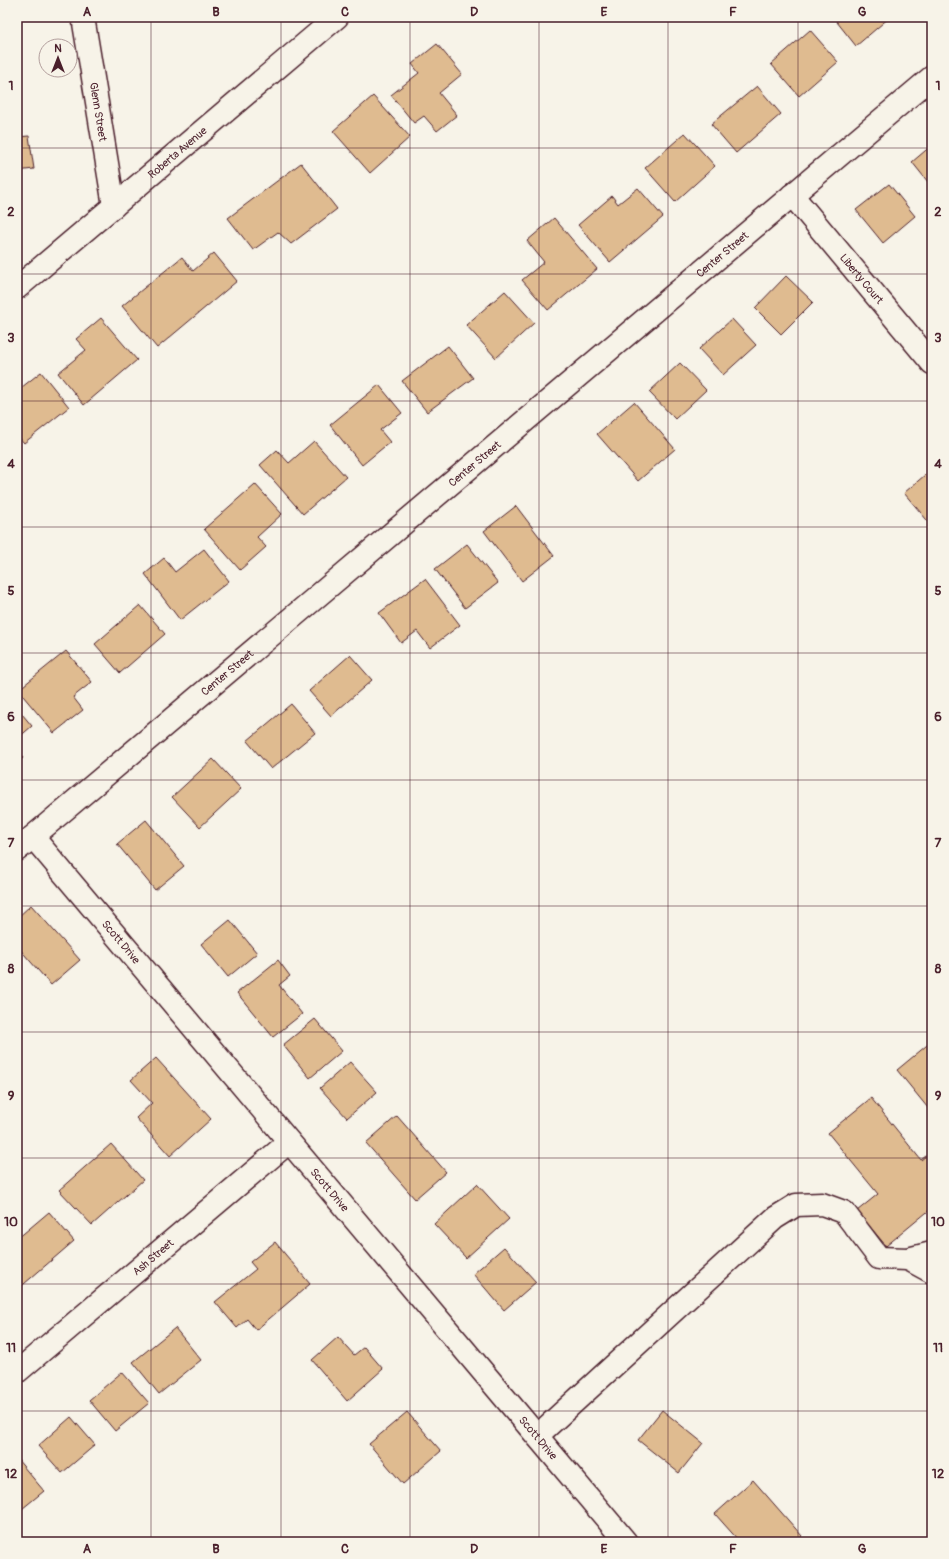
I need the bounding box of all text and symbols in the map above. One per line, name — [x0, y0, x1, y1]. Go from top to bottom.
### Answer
text: A — [83, 4, 92, 20]
text: B — [212, 4, 220, 20]
text: C — [341, 4, 349, 20]
text: D — [470, 4, 478, 20]
text: E — [601, 4, 608, 20]
text: F — [729, 4, 737, 20]
text: G — [858, 4, 867, 20]
north arrow — [38, 38, 78, 78]
text: N — [54, 42, 62, 55]
text: 1 — [8, 78, 14, 94]
text: 1 — [935, 78, 941, 94]
street label: Glenn Street — [87, 81, 110, 143]
street label: Roberta Avenue — [145, 123, 210, 181]
text: 2 — [7, 204, 15, 220]
text: 2 — [934, 204, 942, 220]
street label: Center Street — [693, 228, 751, 280]
street label: Liberty Court — [837, 251, 887, 307]
text: 3 — [7, 330, 15, 346]
text: 3 — [934, 330, 942, 346]
street label: Center Street — [446, 437, 504, 489]
text: 4 — [7, 456, 15, 472]
text: 4 — [934, 456, 942, 472]
text: 5 — [7, 583, 15, 599]
text: 5 — [934, 583, 942, 599]
street label: Center Street — [198, 646, 256, 698]
text: 6 — [7, 709, 15, 725]
text: 6 — [934, 709, 942, 725]
text: 7 — [8, 835, 15, 851]
text: 7 — [935, 835, 942, 851]
street label: Scott Drive — [99, 917, 143, 967]
text: 8 — [8, 961, 15, 977]
text: 8 — [935, 961, 942, 977]
text: 9 — [8, 1088, 15, 1104]
text: 9 — [935, 1088, 942, 1104]
street label: Scott Drive — [308, 1165, 352, 1215]
text: 10 — [4, 1214, 18, 1230]
text: 10 — [931, 1214, 945, 1230]
street label: Ash Street — [130, 1236, 176, 1278]
text: 11 — [6, 1340, 16, 1356]
text: 11 — [933, 1340, 943, 1356]
street label: Scott Drive — [516, 1413, 561, 1463]
text: 12 — [5, 1466, 17, 1482]
text: 12 — [932, 1466, 944, 1482]
text: A — [83, 1541, 92, 1557]
text: B — [212, 1541, 220, 1557]
text: C — [341, 1541, 349, 1557]
text: D — [470, 1541, 478, 1557]
text: E — [601, 1541, 608, 1557]
text: F — [729, 1541, 737, 1557]
text: G — [858, 1541, 867, 1557]

